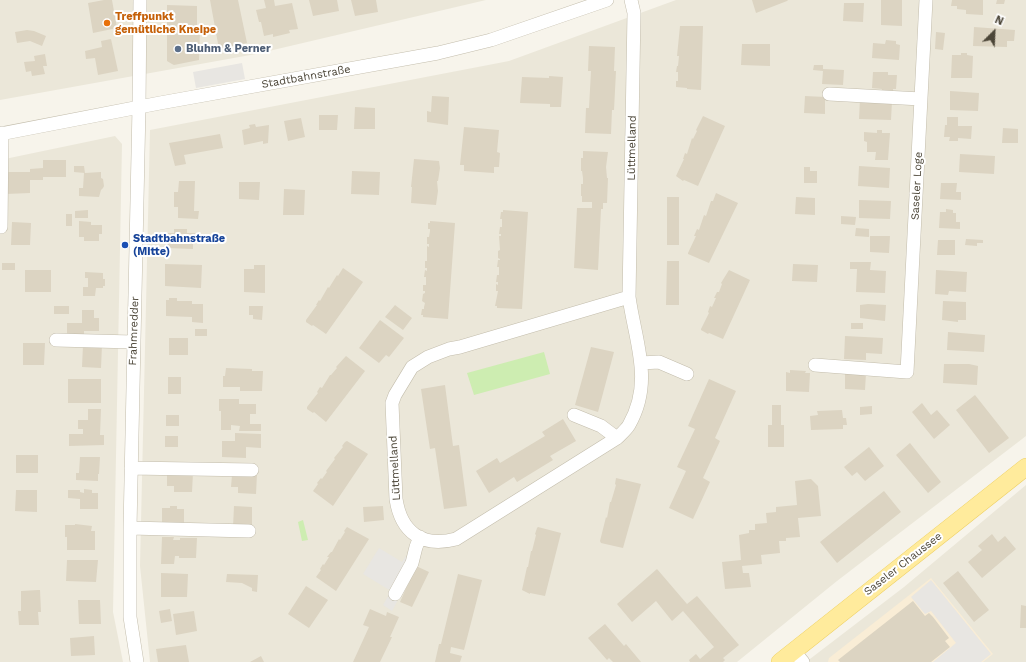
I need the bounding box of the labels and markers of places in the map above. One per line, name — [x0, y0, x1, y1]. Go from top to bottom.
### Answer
place label: Treffpunkt gemütliche Kneipe — [115, 10, 216, 36]
marker: Treffpunkt gemütliche Kneipe — [102, 18, 112, 28]
place label: Bluhm & Perner — [186, 42, 271, 56]
marker: Bluhm & Perner — [173, 44, 183, 54]
place label: Stadtbahnstraße (Mitte) — [133, 232, 225, 258]
marker: Stadtbahnstraße (Mitte) — [120, 240, 130, 250]

